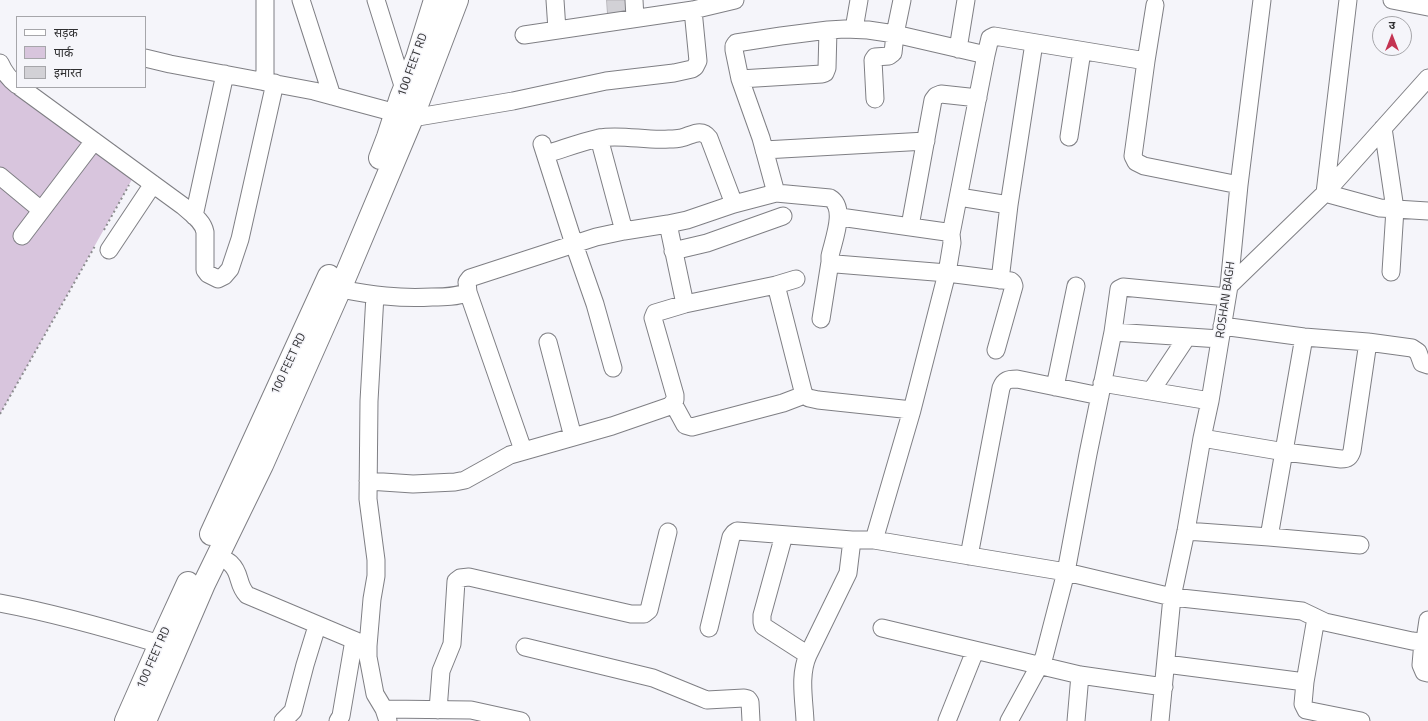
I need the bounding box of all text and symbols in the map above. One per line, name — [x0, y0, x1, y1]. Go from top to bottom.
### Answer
legend — [16, 16, 146, 88]
north arrow — [1372, 16, 1412, 56]
text: उ — [1389, 17, 1395, 33]
text: सड़क — [54, 23, 78, 42]
street label: 100 FEET RD — [395, 31, 431, 99]
text: पार्क — [54, 43, 73, 62]
text: इमारत — [54, 63, 82, 82]
street label: ROSHAN BAGH — [1213, 261, 1239, 339]
street label: 100 FEET RD — [268, 331, 310, 397]
street label: 100 FEET RD — [134, 625, 174, 691]

